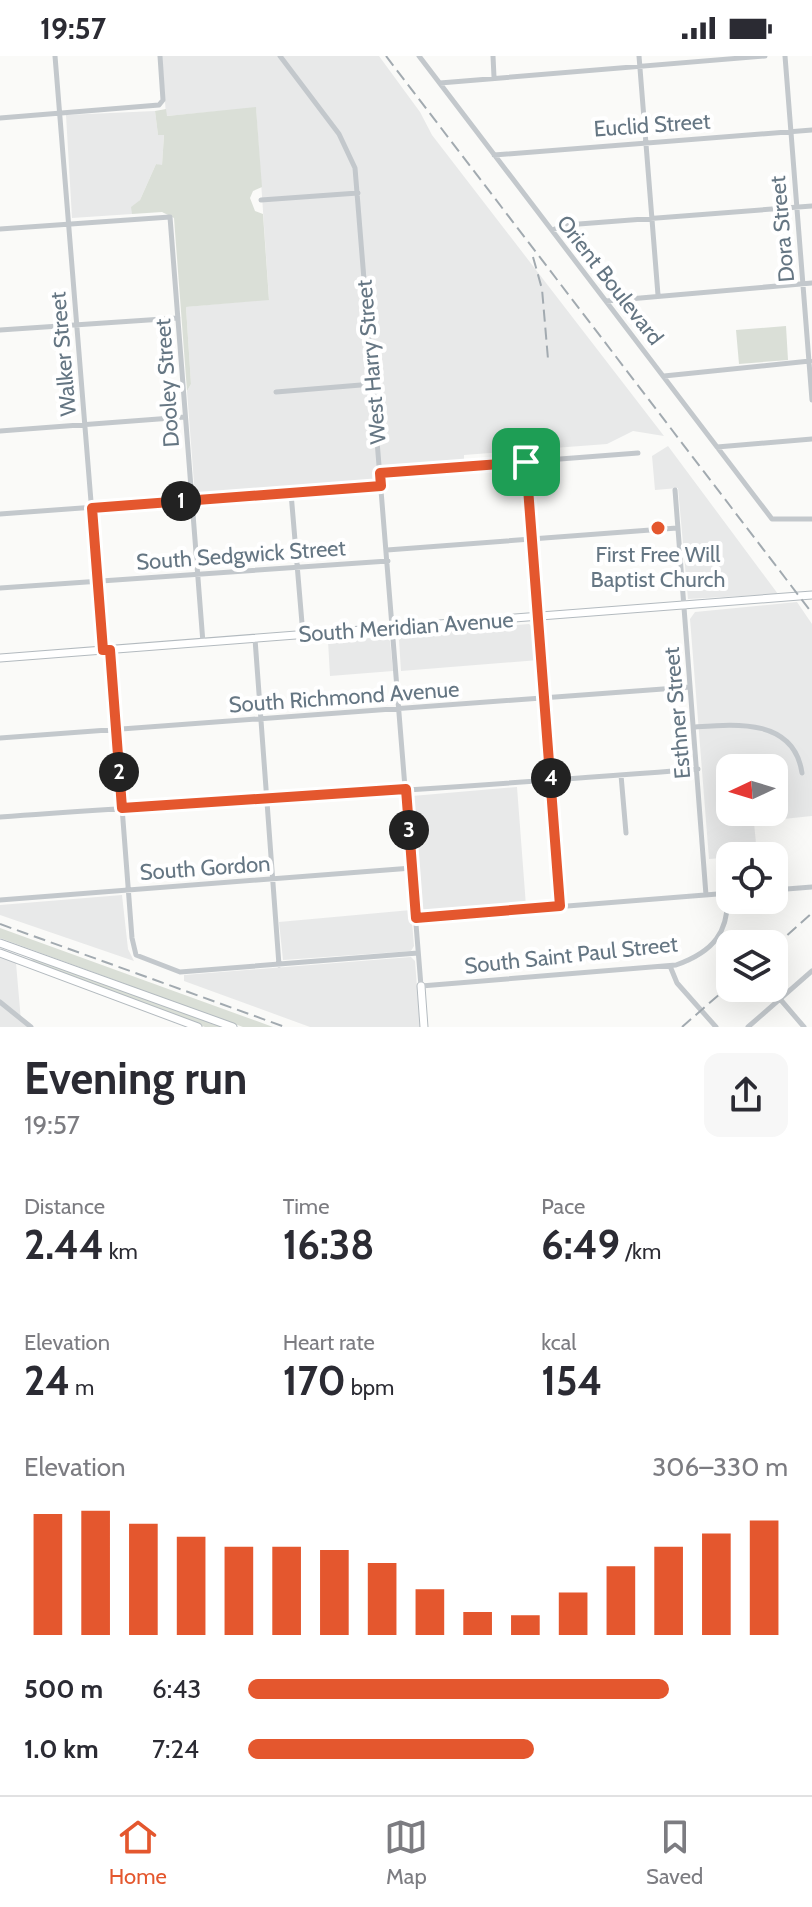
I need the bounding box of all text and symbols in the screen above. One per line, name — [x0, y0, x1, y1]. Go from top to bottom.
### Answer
text: 19:57 — [40, 10, 106, 47]
street label: Euclid Street — [593, 107, 712, 143]
street label: Dora Street — [764, 174, 800, 283]
street label: Orient Boulevard — [551, 210, 669, 350]
street label: West Harry Street — [350, 278, 392, 445]
street label: Walker Street — [44, 290, 82, 417]
street label: Dooley Street — [149, 317, 185, 448]
pin — [492, 428, 560, 496]
icon: arrive — [504, 440, 548, 484]
pin: 1 — [161, 481, 201, 521]
text: 1 — [177, 487, 185, 514]
marker: First Free Will Baptist Church — [649, 519, 667, 537]
street label: South Sedgwick Street — [135, 534, 347, 576]
place label: First Free Will Baptist Church — [591, 541, 725, 593]
street label: South Meridian Avenue — [297, 606, 515, 648]
street label: Esthner Street — [658, 645, 696, 780]
street label: South Richmond Avenue — [228, 675, 460, 719]
pin: 2 — [99, 752, 139, 792]
north arrow — [716, 754, 788, 826]
map controls — [716, 754, 788, 1002]
text: 2 — [113, 758, 125, 785]
pin: 4 — [531, 758, 571, 798]
text: 4 — [544, 764, 558, 791]
pin: 3 — [389, 810, 429, 850]
text: 3 — [403, 816, 415, 843]
button: locate — [716, 842, 788, 914]
street label: South Gordon — [139, 850, 271, 886]
street label: South Saint Paul Street — [463, 930, 680, 980]
button: layers — [716, 930, 788, 1002]
text: Evening run — [24, 1052, 247, 1105]
button: share — [704, 1053, 788, 1137]
text: 19:57 — [24, 1109, 80, 1141]
text: Distance — [24, 1193, 105, 1220]
text: Time — [283, 1193, 329, 1220]
text: Pace — [541, 1193, 585, 1220]
text: 2.44 — [24, 1220, 104, 1269]
text: 16:38 — [283, 1220, 375, 1269]
text: 6:49 — [541, 1220, 620, 1269]
text: km — [104, 1238, 138, 1265]
text: /km — [620, 1238, 661, 1265]
text: Elevation — [24, 1329, 110, 1356]
text: Heart rate — [283, 1329, 375, 1356]
text: kcal — [541, 1329, 576, 1356]
text: 24 — [24, 1356, 70, 1405]
text: 170 — [283, 1356, 346, 1405]
text: 154 — [541, 1356, 602, 1405]
text: m — [70, 1374, 94, 1401]
text: bpm — [346, 1374, 394, 1401]
text: Elevation — [24, 1451, 126, 1483]
text: 306–330 m — [652, 1451, 788, 1483]
text: 500 m — [24, 1673, 103, 1705]
text: 6:43 — [152, 1673, 201, 1705]
text: 1.0 km — [24, 1733, 99, 1765]
text: 7:24 — [152, 1733, 199, 1765]
tab: Home — [109, 1815, 167, 1890]
tab: Map — [384, 1815, 428, 1890]
tab: Saved — [646, 1815, 703, 1890]

